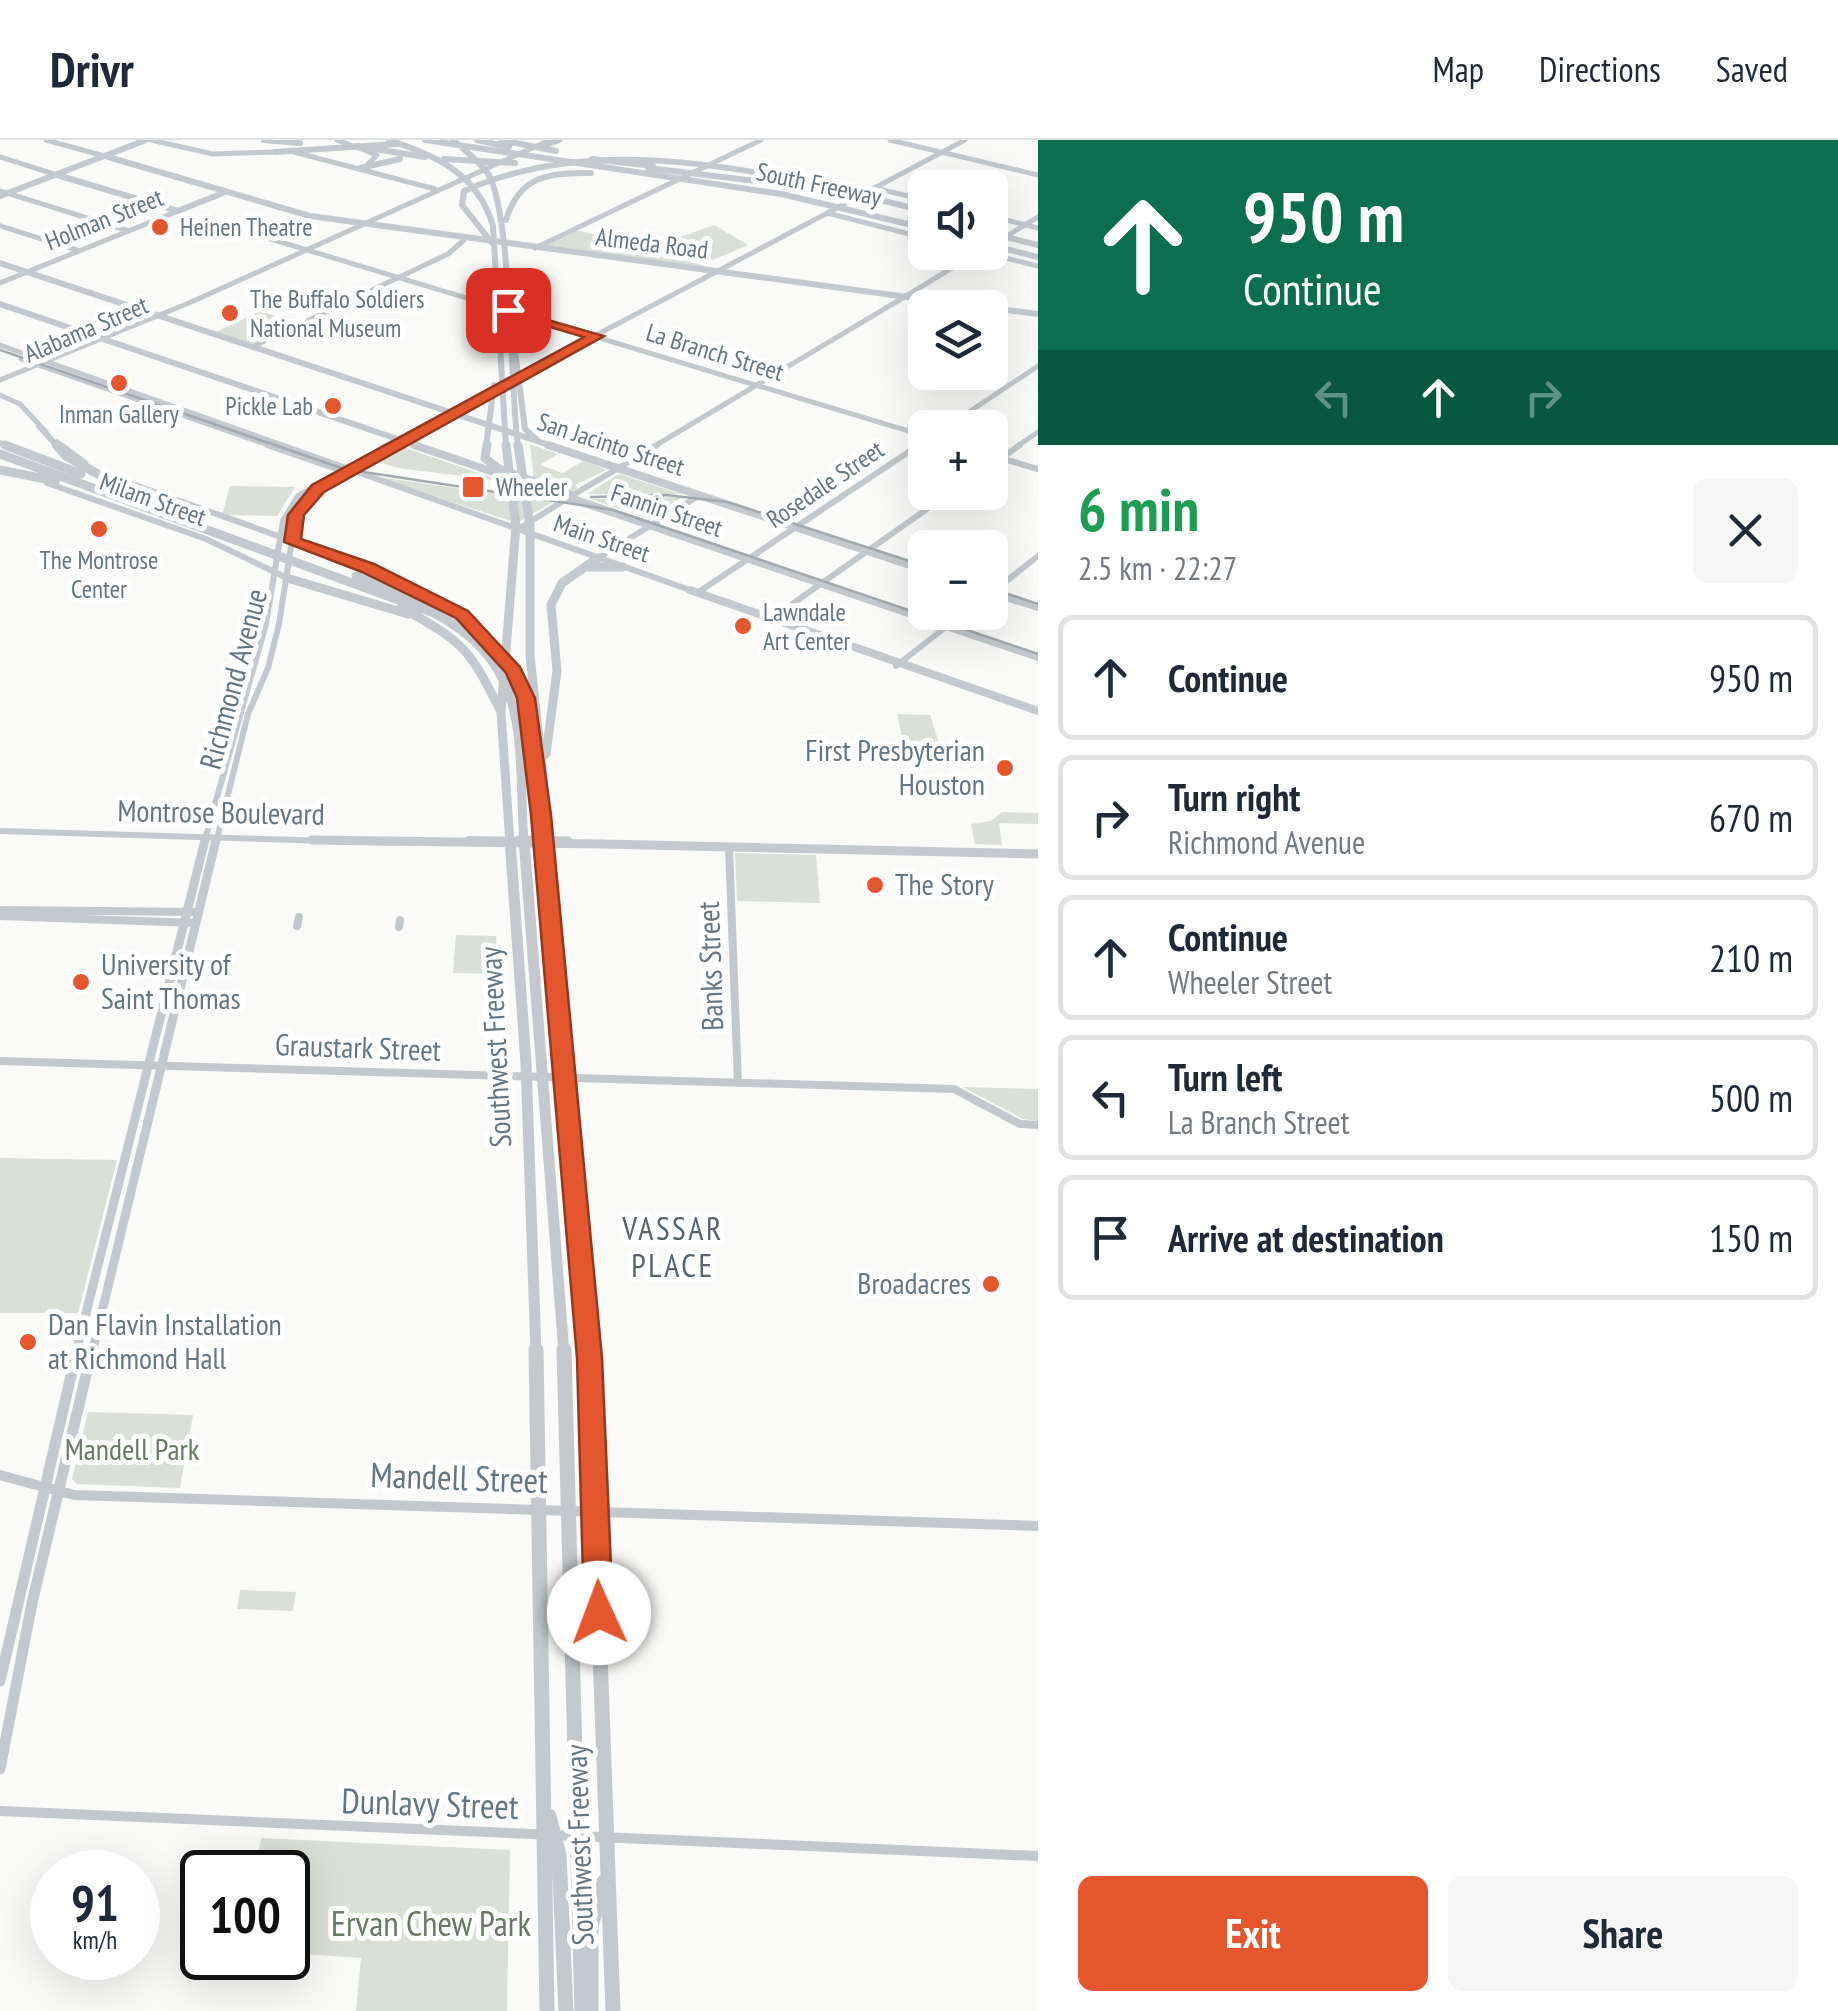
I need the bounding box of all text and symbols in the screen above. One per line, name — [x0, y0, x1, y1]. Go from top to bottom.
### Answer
text: Drivr — [50, 38, 134, 100]
text: Map — [1433, 46, 1484, 92]
text: Directions — [1539, 46, 1661, 92]
text: Saved — [1716, 46, 1788, 92]
street label: South Freeway — [754, 155, 885, 213]
map controls — [908, 170, 1008, 630]
button: sound — [908, 170, 1008, 270]
text: 950 m — [1243, 171, 1404, 261]
icon: ahead — [1078, 180, 1208, 310]
street label: Holman Street — [40, 181, 168, 257]
place label: Heinen Theatre — [180, 211, 313, 243]
marker: Heinen Theatre — [149, 216, 171, 238]
street label: Almeda Road — [594, 220, 710, 266]
text: Continue — [1243, 259, 1382, 317]
pin — [466, 268, 551, 353]
place label: The Buffalo Soldiers National Museum — [250, 283, 424, 344]
icon: arrive — [481, 283, 536, 338]
street label: Alabama Street — [19, 288, 153, 369]
button: layers — [908, 290, 1008, 390]
marker: The Buffalo Soldiers National Museum — [219, 302, 241, 324]
street label: La Branch Street — [642, 316, 788, 388]
icon: left — [1306, 370, 1361, 425]
icon: ahead — [1411, 370, 1466, 425]
icon: right — [1516, 370, 1571, 425]
marker: Inman Gallery — [108, 372, 130, 394]
place label: Pickle Lab — [225, 390, 313, 422]
marker: Pickle Lab — [322, 395, 344, 417]
place label: Inman Gallery — [59, 398, 180, 430]
street label: San Jacinto Street — [533, 405, 689, 483]
button: + — [908, 410, 1008, 510]
street label: Rosedale Street — [760, 433, 890, 535]
street label: Milam Street — [96, 465, 211, 533]
text: 6 min — [1078, 470, 1199, 548]
place label: Wheeler — [496, 471, 567, 503]
marker: Wheeler — [460, 474, 486, 500]
street label: Fannin Street — [607, 476, 727, 544]
button: close — [1693, 478, 1798, 583]
street label: Main Street — [550, 507, 654, 569]
marker: The Montrose Center — [88, 518, 110, 540]
button: − — [908, 530, 1008, 630]
place label: The Montrose Center — [40, 544, 158, 605]
text: 2.5 km · 22:27 — [1078, 547, 1237, 589]
street label: Richmond Avenue — [190, 584, 275, 773]
place label: Lawndale Art Center — [763, 596, 851, 657]
marker: Lawndale Art Center — [732, 615, 754, 637]
icon: ahead — [1083, 650, 1138, 705]
text: Continue — [1168, 653, 1288, 702]
text: 950 m — [1709, 653, 1793, 702]
place label: First Presbyterian Houston — [805, 730, 985, 803]
marker: First Presbyterian Houston — [994, 757, 1016, 779]
text: Turn right — [1168, 772, 1300, 821]
street label: Montrose Boulevard — [117, 790, 325, 833]
icon: right — [1083, 790, 1138, 845]
text: 670 m — [1709, 793, 1793, 842]
text: Richmond Avenue — [1168, 821, 1365, 863]
place label: The Story — [895, 864, 994, 903]
marker: The Story — [864, 874, 886, 896]
street label: Banks Street — [688, 900, 731, 1031]
text: Continue — [1168, 912, 1288, 961]
icon: ahead — [1083, 930, 1138, 985]
text: 210 m — [1709, 933, 1793, 982]
place label: University of Saint Thomas — [101, 944, 241, 1017]
street label: Southwest Freeway — [470, 945, 519, 1148]
text: Wheeler Street — [1168, 961, 1332, 1003]
marker: University of Saint Thomas — [70, 971, 92, 993]
street label: Graustark Street — [274, 1024, 442, 1069]
text: Turn left — [1168, 1052, 1282, 1101]
icon: left — [1083, 1070, 1138, 1125]
text: 500 m — [1709, 1073, 1793, 1122]
text: La Branch Street — [1168, 1101, 1350, 1143]
district label: VASSAR PLACE — [621, 1207, 724, 1286]
icon: arrive — [1083, 1210, 1138, 1265]
text: Arrive at destination — [1168, 1213, 1444, 1262]
text: 150 m — [1709, 1213, 1793, 1262]
place label: Broadacres — [857, 1263, 971, 1302]
marker: Broadacres — [980, 1273, 1002, 1295]
place label: Dan Flavin Installation at Richmond Hall — [48, 1304, 282, 1377]
marker: Dan Flavin Installation at Richmond Hall — [17, 1331, 39, 1353]
park label: Mandell Park — [65, 1429, 200, 1468]
street label: Mandell Street — [370, 1451, 549, 1503]
position arrow — [547, 1561, 651, 1665]
street label: Southwest Freeway — [555, 1743, 601, 1946]
street label: Dunlavy Street — [341, 1777, 520, 1829]
speed limit sign: 100 — [180, 1850, 310, 1980]
text: 91 — [71, 1870, 119, 1935]
button: Exit — [1078, 1876, 1428, 1991]
button: Share — [1448, 1876, 1798, 1991]
park label: Ervan Chew Park — [331, 1900, 531, 1946]
text: km/h — [73, 1924, 117, 1956]

